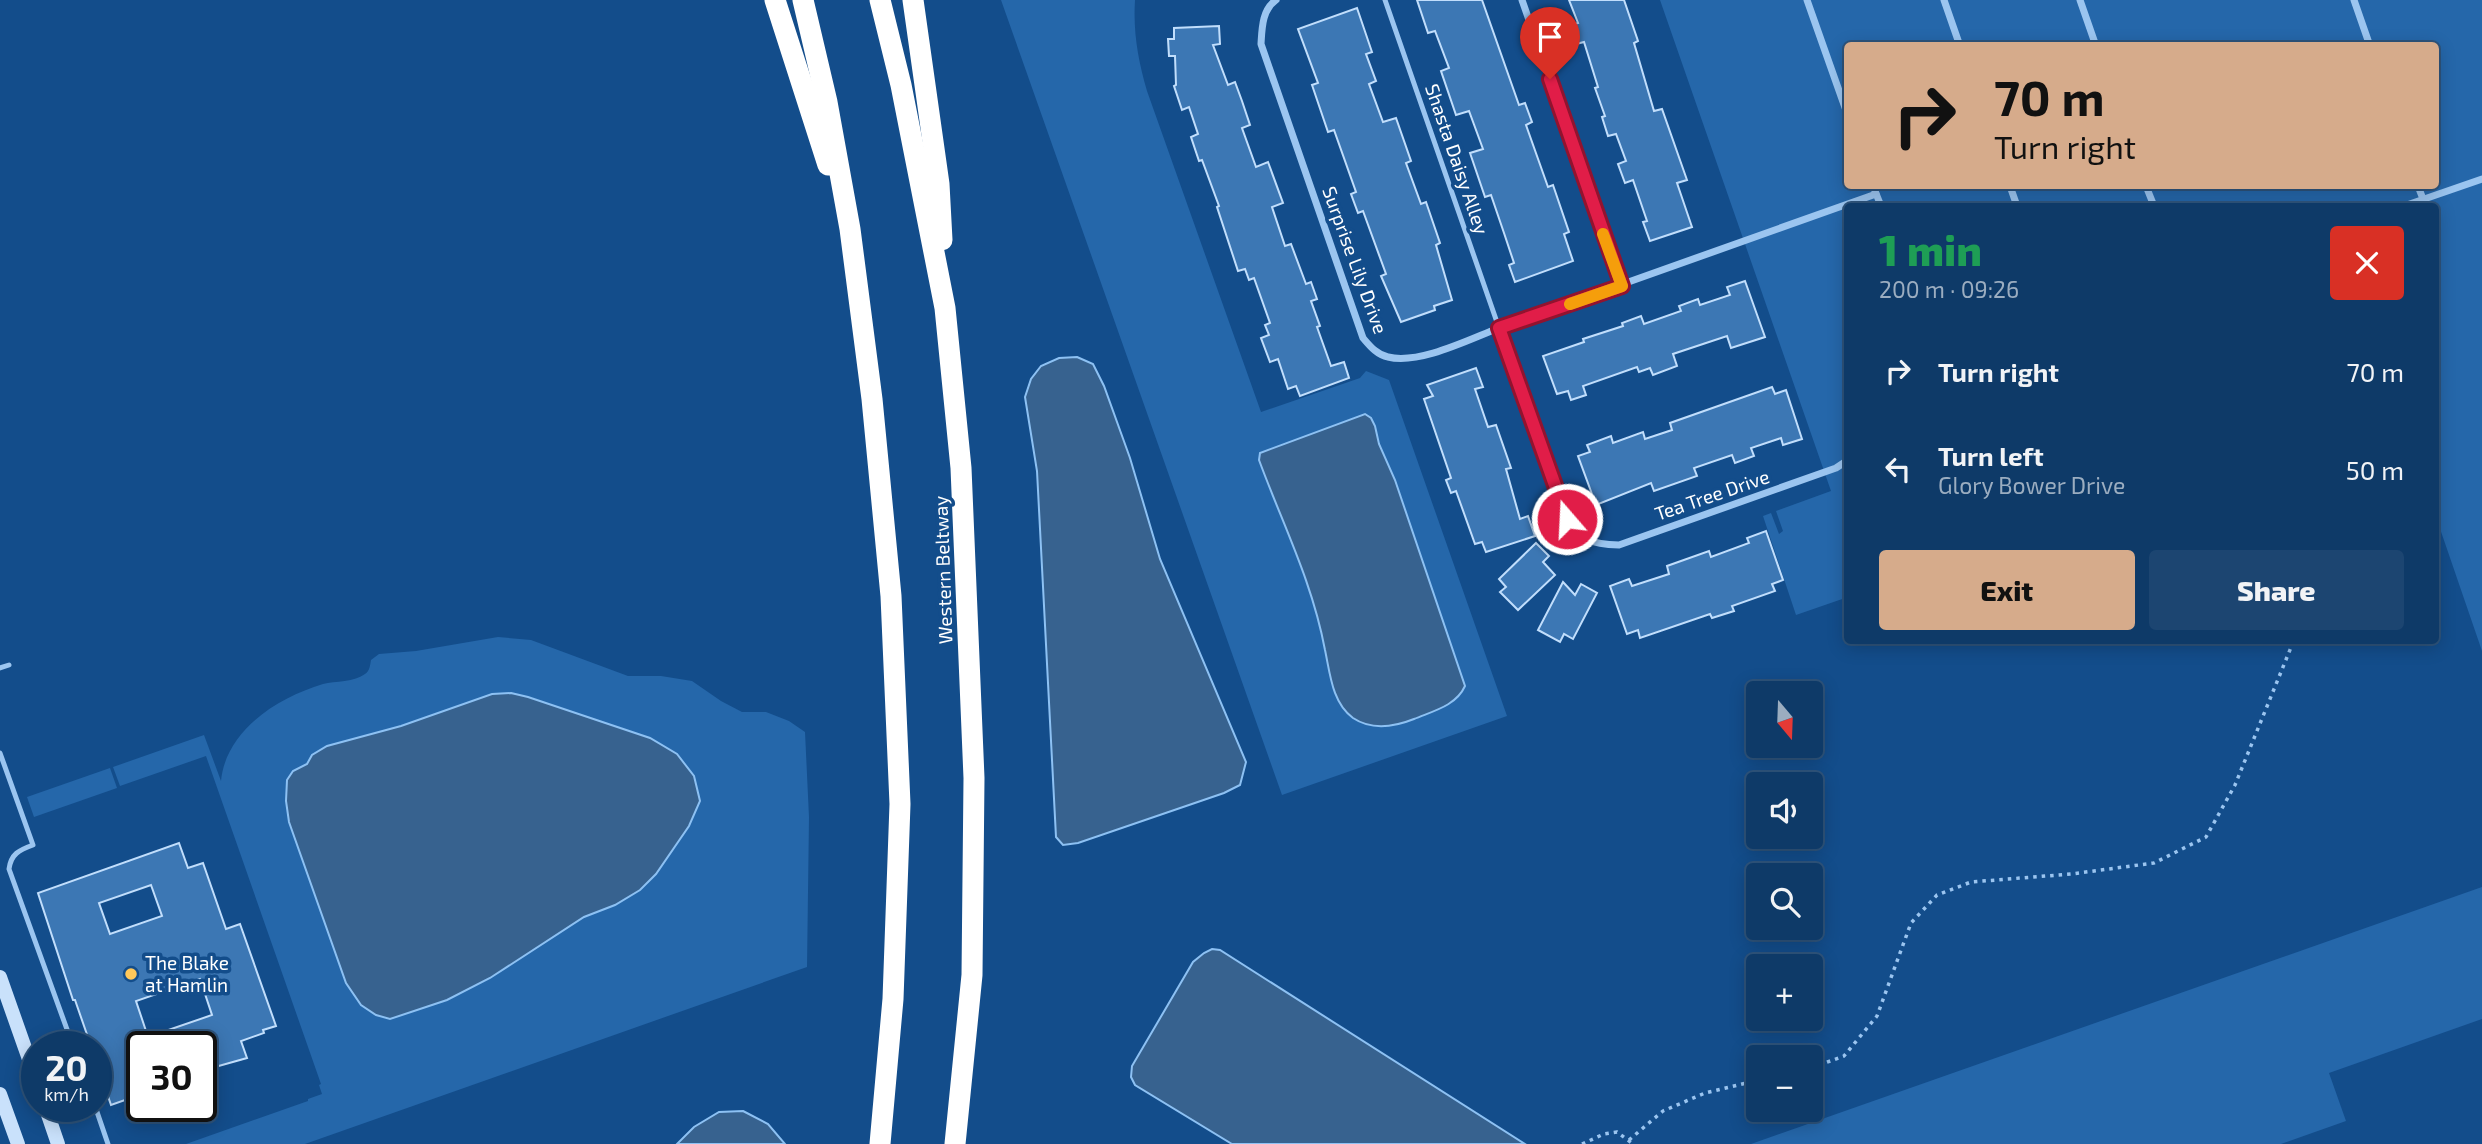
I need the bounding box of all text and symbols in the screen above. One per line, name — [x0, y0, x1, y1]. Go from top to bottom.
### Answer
pin — [1520, 7, 1580, 79]
icon: arrive — [1531, 18, 1569, 56]
text: 70 m — [1994, 67, 2105, 126]
icon: right — [1879, 70, 1970, 161]
street label: Shasta Daisy Alley — [1421, 81, 1494, 237]
text: Turn right — [1994, 127, 2136, 165]
street label: Surprise Lily Drive — [1318, 183, 1393, 337]
text: 1 min — [1879, 224, 1982, 274]
button: close — [2330, 226, 2404, 300]
text: 200 m · 09:26 — [1879, 275, 2019, 303]
icon: right — [1879, 352, 1917, 390]
text: Turn right — [1938, 356, 2059, 387]
text: 70 m — [2346, 356, 2404, 387]
text: Turn left — [1938, 440, 2044, 471]
icon: left — [1879, 450, 1917, 488]
text: 50 m — [2346, 454, 2404, 485]
street label: Tea Tree Drive — [1651, 464, 1772, 525]
text: Glory Bower Drive — [1938, 471, 2125, 499]
position arrow — [1530, 482, 1604, 556]
street label: Western Beltway — [928, 495, 957, 645]
button: Exit — [1879, 550, 2135, 630]
button: Share — [2149, 550, 2404, 630]
north arrow — [1746, 681, 1824, 758]
map controls — [1746, 681, 1823, 1122]
button: sound — [1746, 772, 1823, 849]
button: search — [1746, 863, 1823, 940]
place label: The Blake at Hamlin — [145, 951, 229, 996]
button: + — [1746, 954, 1823, 1031]
marker: The Blake at Hamlin — [123, 966, 139, 982]
speed limit sign: 30 — [126, 1031, 217, 1122]
button: − — [1746, 1045, 1823, 1122]
text: 20 — [45, 1046, 88, 1088]
text: km/h — [44, 1083, 89, 1105]

